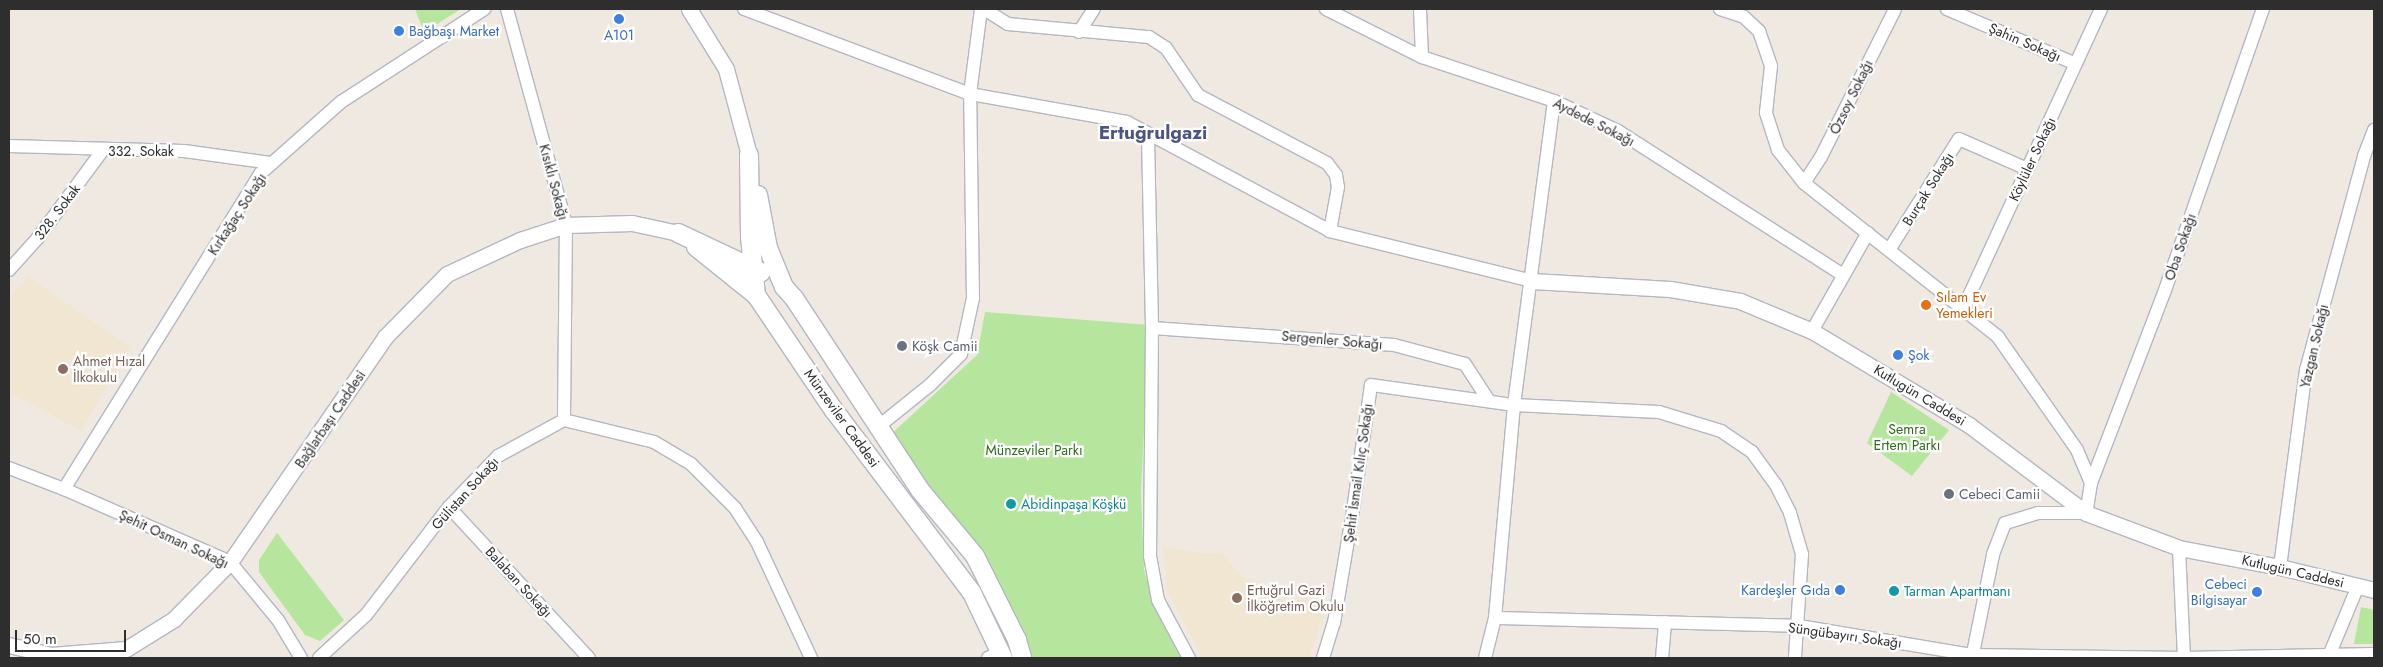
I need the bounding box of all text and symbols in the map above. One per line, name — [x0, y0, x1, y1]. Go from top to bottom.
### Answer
marker: A101 — [613, 13, 625, 25]
street label: Şahin Sokağı — [1986, 19, 2064, 65]
place label: Bağbaşı Market — [409, 23, 499, 39]
marker: Bağbaşı Market — [393, 25, 405, 37]
place label: A101 — [604, 27, 634, 43]
street label: Özsoy Sokağı — [1826, 57, 1876, 137]
street label: Aydede Sokağı — [1550, 94, 1638, 150]
street label: Köylüler Sokağı — [2005, 114, 2059, 204]
district label: Ertuğrulgazi — [1099, 122, 1207, 144]
street label: Kısıklı Sokağı — [536, 142, 572, 222]
street label: 332. Sokak — [108, 143, 174, 159]
street label: Burçak Sokağı — [1899, 149, 1957, 229]
street label: Kırkağaç Sokağı — [204, 170, 270, 258]
street label: 328. Sokak — [30, 181, 84, 243]
street label: Oba Sokağı — [2161, 211, 2199, 283]
place label: Sılam Ev Yemekleri — [1936, 289, 1993, 322]
marker: Sılam Ev Yemekleri — [1920, 299, 1932, 311]
street label: Yazgan Sokağı — [2296, 302, 2332, 390]
street label: Sergenler Sokağı — [1281, 327, 1383, 353]
place label: Köşk Camii — [912, 338, 978, 354]
marker: Köşk Camii — [896, 340, 908, 352]
place label: Şok — [1908, 347, 1929, 363]
marker: Şok — [1892, 349, 1904, 361]
place label: Ahmet Hızal İlkokulu — [73, 353, 145, 386]
street label: Kutlugün Caddesi — [1871, 361, 1969, 429]
marker: Ahmet Hızal İlkokulu — [57, 363, 69, 375]
street label: Münzeviler Caddesi — [801, 366, 883, 470]
street label: Bağlarbaşı Caddesi — [291, 367, 369, 471]
street label: Şehit İsmail Kılıç Sokağı — [1340, 402, 1376, 544]
park label: Semra Ertem Parkı — [1874, 421, 1940, 454]
park label: Münzeviler Parkı — [985, 442, 1083, 458]
street label: Gülistan Sokağı — [428, 453, 502, 533]
place label: Cebeci Camii — [1959, 486, 2040, 502]
marker: Cebeci Camii — [1943, 488, 1955, 500]
place label: Abidinpaşa Köşkü — [1021, 496, 1126, 512]
marker: Abidinpaşa Köşkü — [1005, 498, 1017, 510]
street label: Şehit Osman Sokağı — [116, 506, 232, 572]
street label: Balaban Sokağı — [482, 543, 556, 621]
street label: Kutlugün Caddesi — [2240, 551, 2346, 591]
place label: Cebeci Bilgisayar — [2191, 576, 2247, 608]
place label: Ertuğrul Gazi İlköğretim Okulu — [1247, 582, 1344, 614]
place label: Kardeşler Gıda — [1741, 582, 1830, 598]
place label: Tarman Apartmanı — [1904, 583, 2011, 599]
marker: Kardeşler Gıda — [1834, 584, 1846, 596]
marker: Tarman Apartmanı — [1888, 585, 1900, 597]
marker: Cebeci Bilgisayar — [2251, 586, 2263, 598]
marker: Ertuğrul Gazi İlköğretim Okulu — [1231, 592, 1243, 604]
street label: Süngübayırı Sokağı — [1787, 619, 1903, 651]
scale bar — [18, 620, 129, 652]
text: 50 m — [23, 628, 57, 650]

